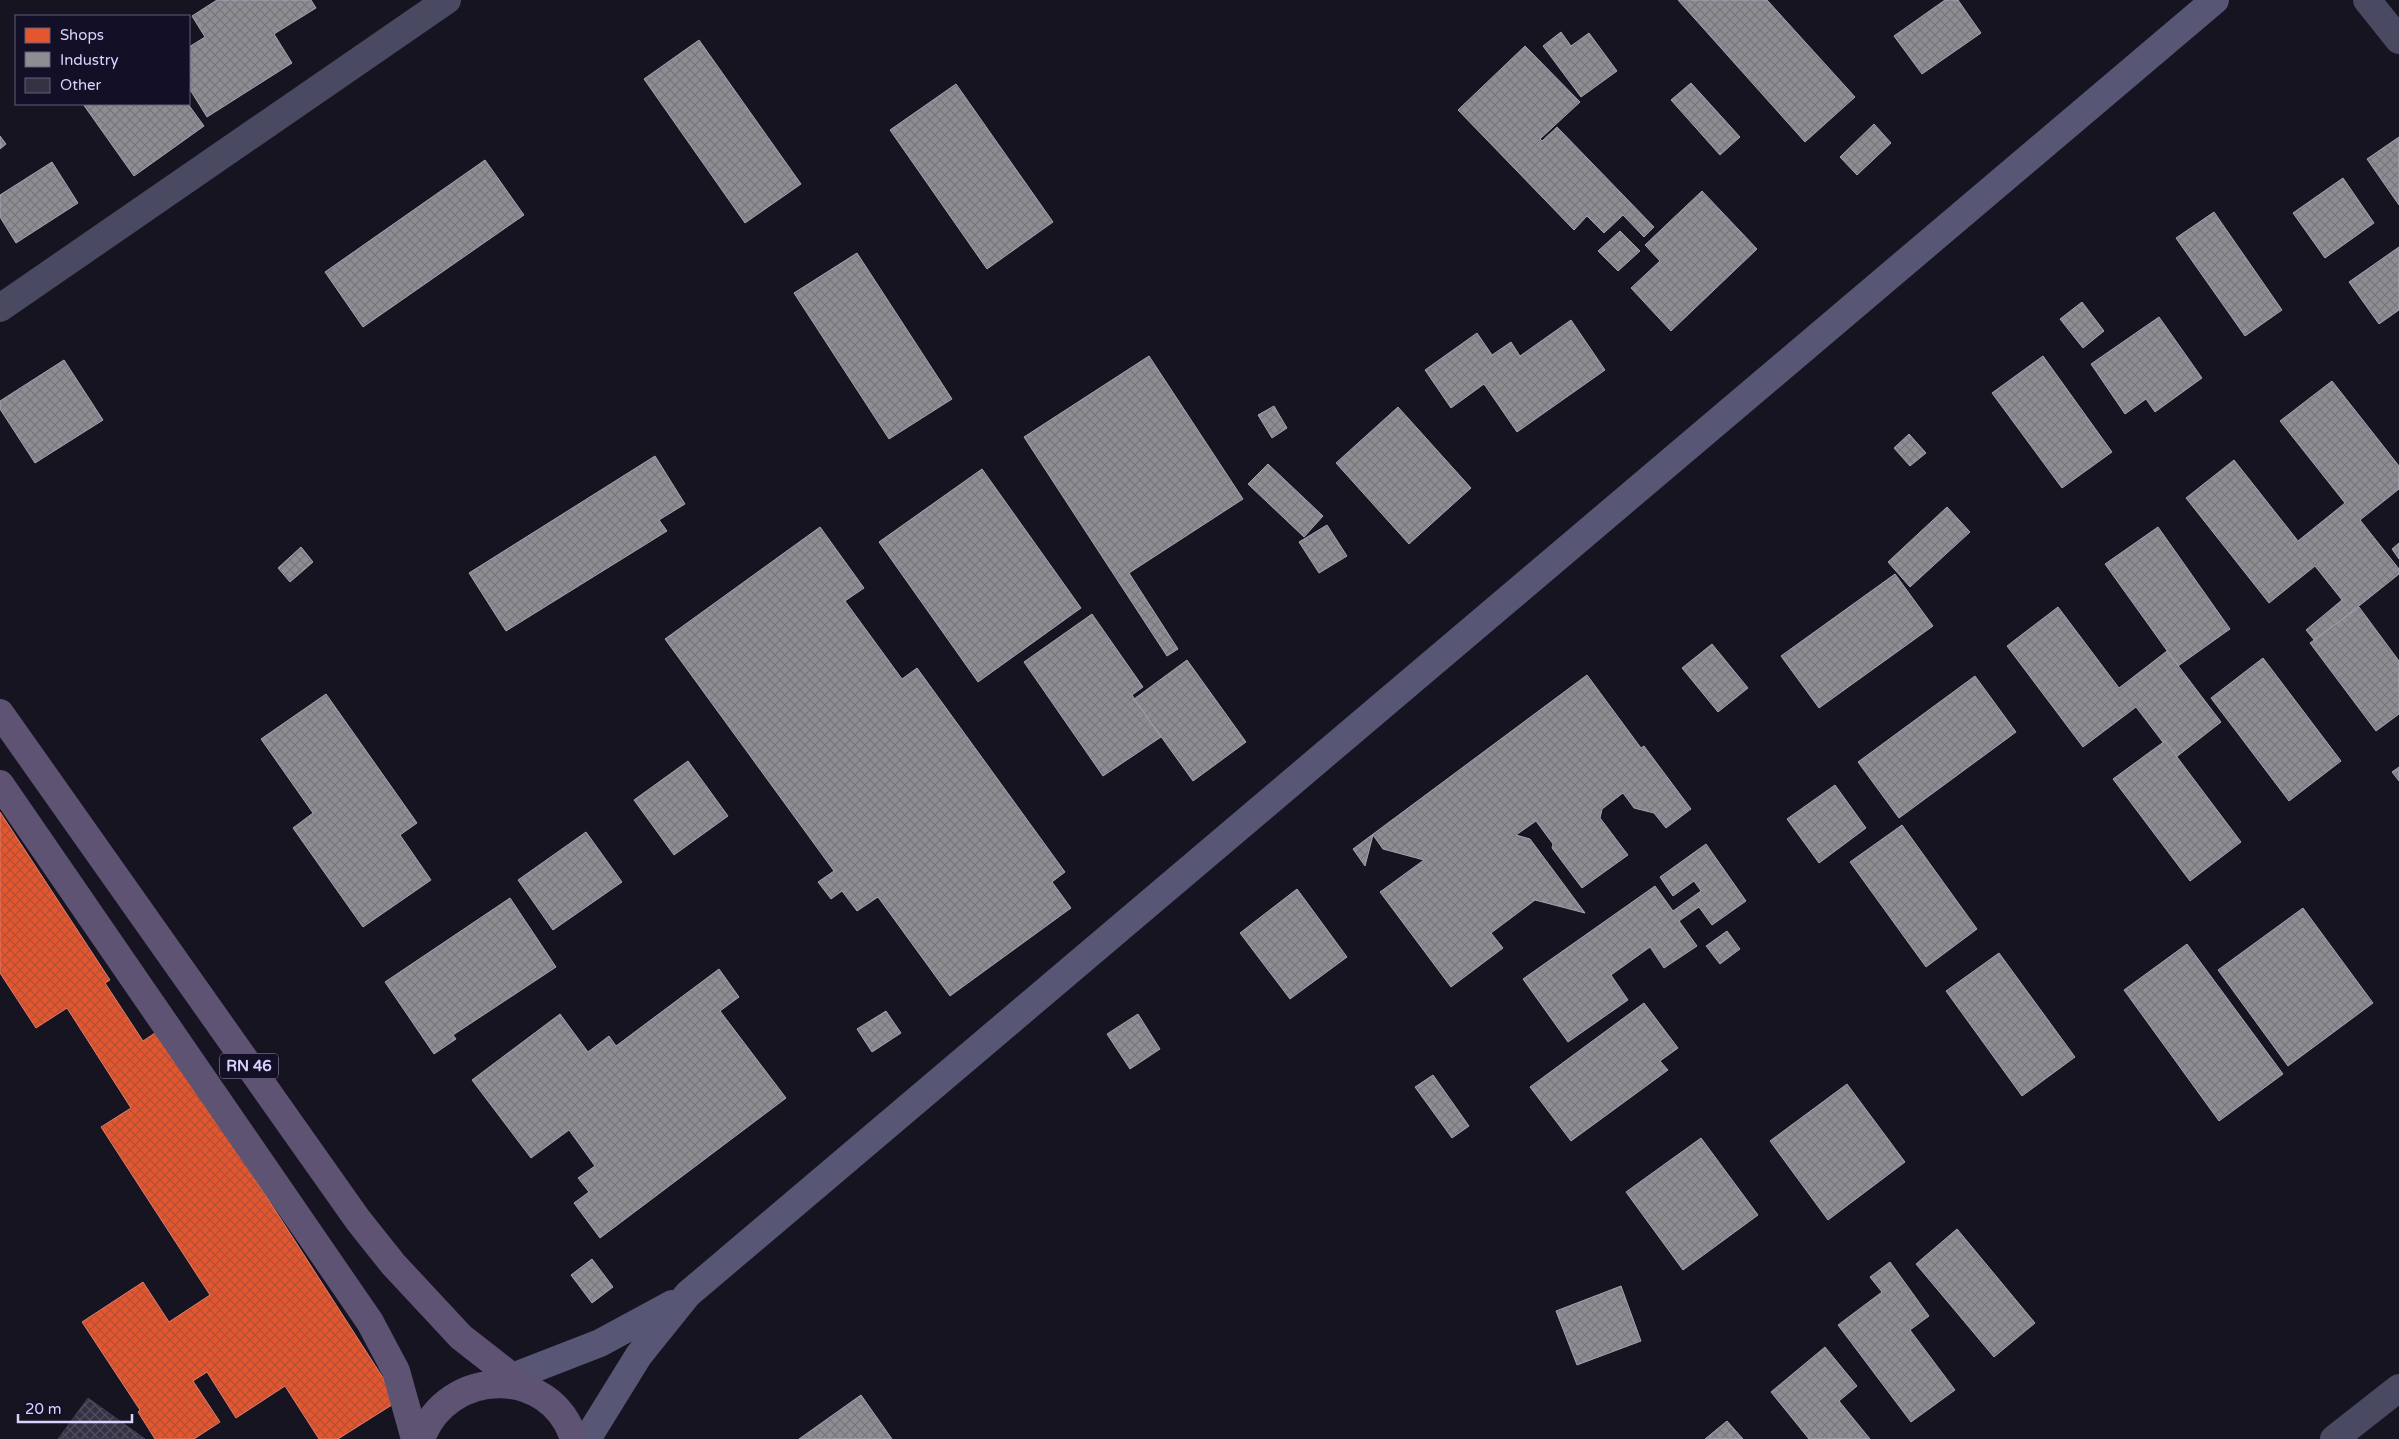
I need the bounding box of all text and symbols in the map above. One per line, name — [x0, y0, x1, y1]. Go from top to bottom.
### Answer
legend — [15, 15, 190, 105]
text: Shops — [60, 26, 104, 44]
text: Industry — [60, 51, 119, 69]
text: Other — [60, 76, 102, 94]
road number: RN 46 — [220, 1054, 278, 1078]
scale bar — [18, 1392, 131, 1424]
text: 20 m — [25, 1400, 62, 1418]

